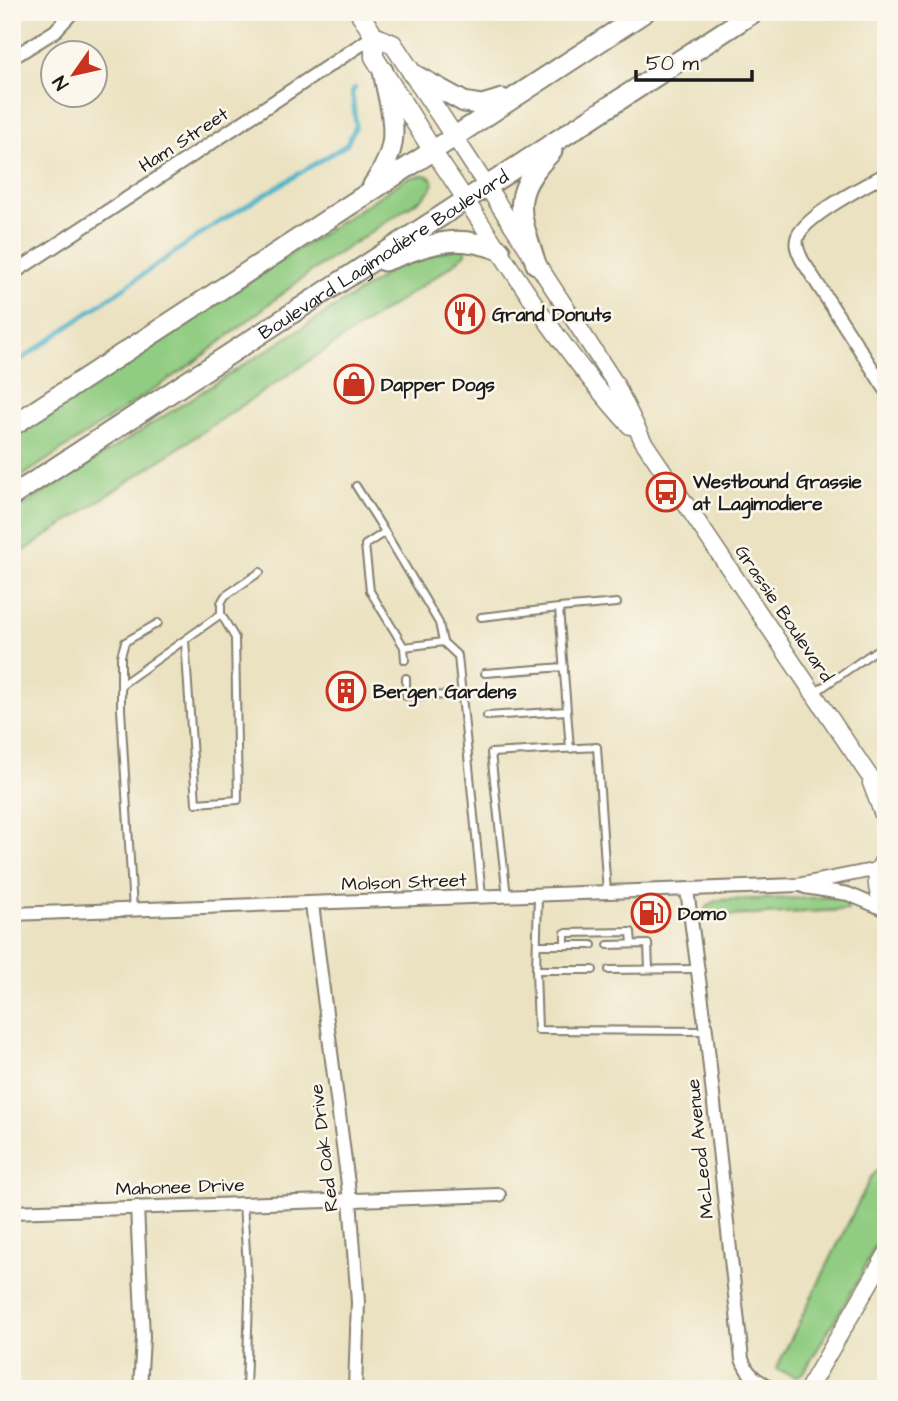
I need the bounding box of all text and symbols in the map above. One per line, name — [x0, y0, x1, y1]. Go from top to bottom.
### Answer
north arrow — [38, 38, 108, 108]
scale bar — [636, 38, 751, 82]
text: 50 m — [646, 49, 700, 78]
text: N — [47, 70, 76, 95]
street label: Ham Street — [134, 101, 234, 179]
street label: Boulevard Lagimodière Boulevard — [253, 164, 514, 347]
restaurant icon: Grand Donuts — [444, 293, 486, 335]
place label: Grand Donuts — [492, 302, 612, 329]
shop icon: Dapper Dogs — [333, 363, 375, 405]
place label: Dapper Dogs — [381, 372, 495, 400]
place label: Westbound Grassie at Lagimodiere — [692, 469, 862, 519]
bus stop icon: Westbound Grassie at Lagimodiere — [645, 471, 687, 513]
street label: Grassie Boulevard — [728, 540, 840, 688]
building icon: Bergen Gardens — [325, 670, 367, 712]
place label: Bergen Gardens — [373, 679, 517, 707]
street label: Molson Street — [341, 867, 467, 898]
fuel station icon: Domo — [630, 892, 672, 934]
place label: Domo — [678, 901, 727, 928]
street label: McLeod Avenue — [680, 1077, 721, 1220]
street label: Red Oak Drive — [303, 1082, 346, 1213]
street label: Mahonee Drive — [115, 1172, 245, 1203]

